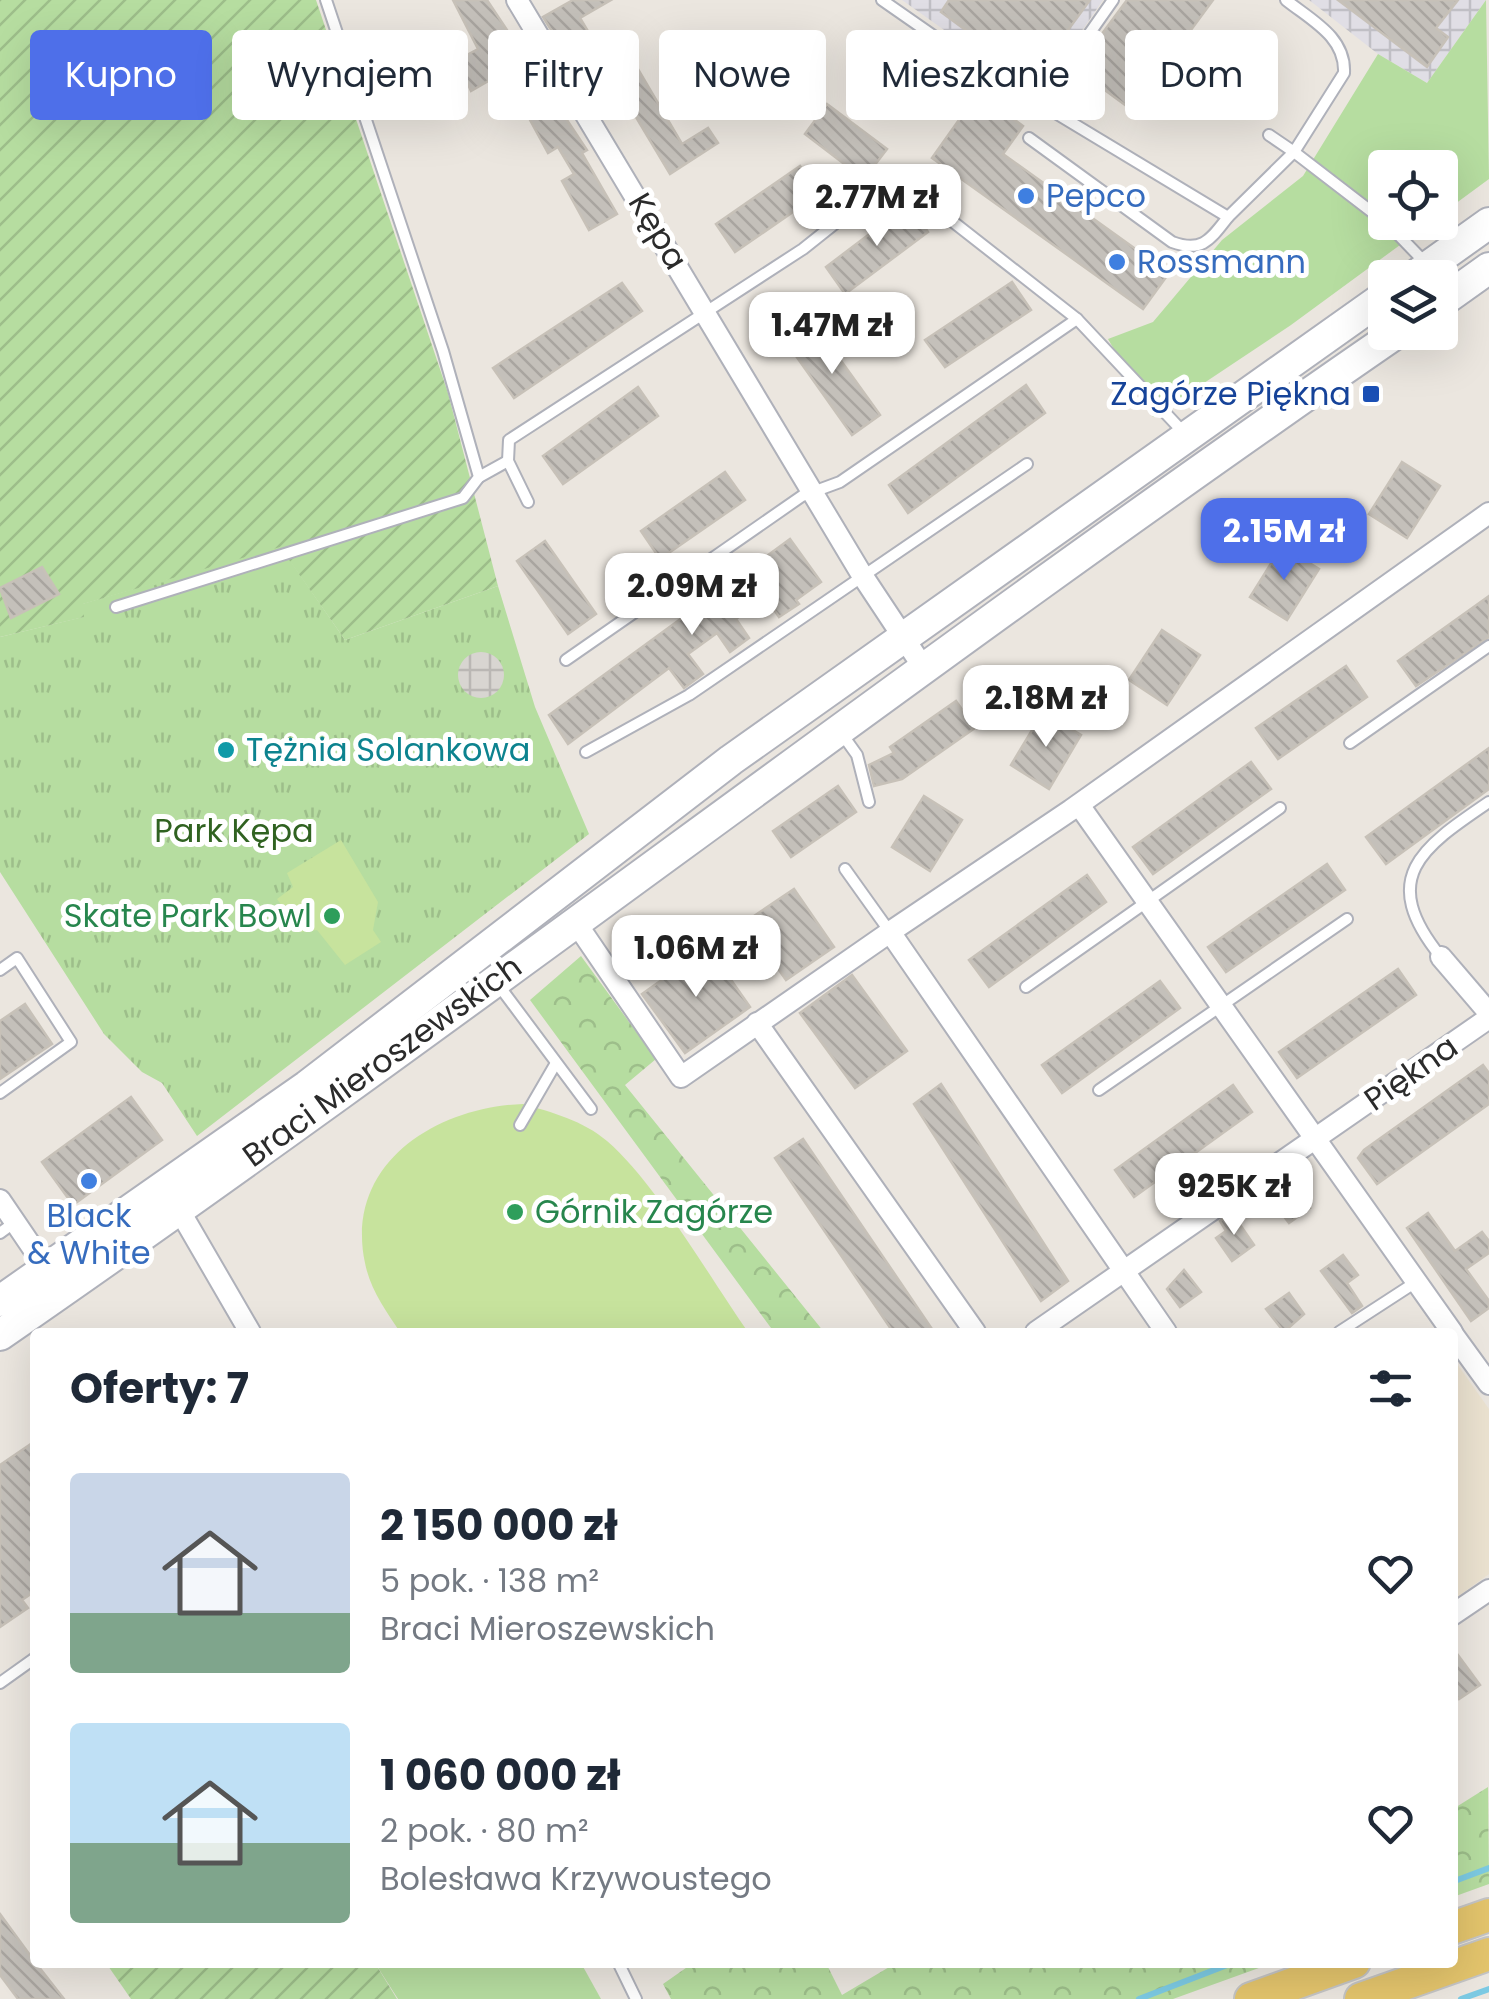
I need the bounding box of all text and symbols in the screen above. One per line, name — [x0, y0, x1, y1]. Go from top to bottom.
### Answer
chip: Kupno — [30, 30, 212, 120]
chip: Wynajem — [232, 30, 468, 120]
chip: Filtry — [488, 30, 639, 120]
chip: Nowe — [659, 30, 826, 120]
chip: Mieszkanie — [846, 30, 1105, 120]
chip: Dom — [1125, 30, 1278, 120]
map controls — [1368, 150, 1458, 350]
button: locate — [1368, 150, 1458, 240]
pin: 2.77M zł — [774, 164, 980, 249]
place label: Pepco — [1046, 173, 1146, 218]
text: 2.77M zł — [815, 174, 939, 219]
street label: Kępa — [618, 184, 699, 278]
marker: Pepco — [1015, 185, 1037, 207]
place label: Rossmann — [1137, 239, 1306, 284]
marker: Rossmann — [1106, 251, 1128, 273]
button: layers — [1368, 260, 1458, 350]
pin: 1.47M zł — [729, 292, 935, 377]
text: 1.47M zł — [771, 302, 893, 347]
place label: Zagórze Piękna — [1110, 371, 1351, 416]
marker: Zagórze Piękna — [1360, 383, 1382, 405]
pin: 2.15M zł — [1181, 498, 1387, 583]
text: 2.15M zł — [1223, 508, 1345, 553]
pin: 2.09M zł — [589, 553, 795, 638]
text: 2.09M zł — [627, 563, 757, 608]
pin: 2.18M zł — [943, 665, 1149, 750]
text: 2.18M zł — [985, 675, 1107, 720]
place label: Tężnia Solankowa — [246, 727, 530, 772]
marker: Tężnia Solankowa — [215, 739, 237, 761]
park label: Park Kępa — [154, 808, 314, 853]
place label: Skate Park Bowl — [64, 893, 312, 938]
marker: Skate Park Bowl — [321, 905, 343, 927]
pin: 1.06M zł — [593, 915, 799, 1000]
text: 1.06M zł — [634, 925, 758, 970]
street label: Braci Mieroszewskich — [233, 944, 530, 1177]
street label: Piękna — [1355, 1024, 1467, 1121]
pin: 925K zł — [1142, 1153, 1326, 1238]
text: 925K zł — [1177, 1163, 1291, 1208]
marker: Black & White — [78, 1170, 100, 1192]
place label: Górnik Zagórze — [535, 1189, 773, 1234]
place label: Black & White — [27, 1193, 151, 1275]
marker: Górnik Zagórze — [504, 1201, 526, 1223]
text: Oferty: 7 — [70, 1359, 249, 1418]
icon: filters — [1363, 1361, 1418, 1416]
text: 2 150 000 zł — [380, 1496, 618, 1555]
icon: home — [150, 1513, 270, 1633]
icon: heart — [1363, 1546, 1418, 1601]
text: 5 pok. · 138 m² — [380, 1558, 599, 1603]
text: Braci Mieroszewskich — [380, 1606, 715, 1651]
text: 1 060 000 zł — [380, 1746, 621, 1805]
icon: home — [150, 1763, 270, 1883]
icon: heart — [1363, 1796, 1418, 1851]
text: 2 pok. · 80 m² — [380, 1808, 588, 1853]
text: Bolesława Krzywoustego — [380, 1856, 772, 1901]

